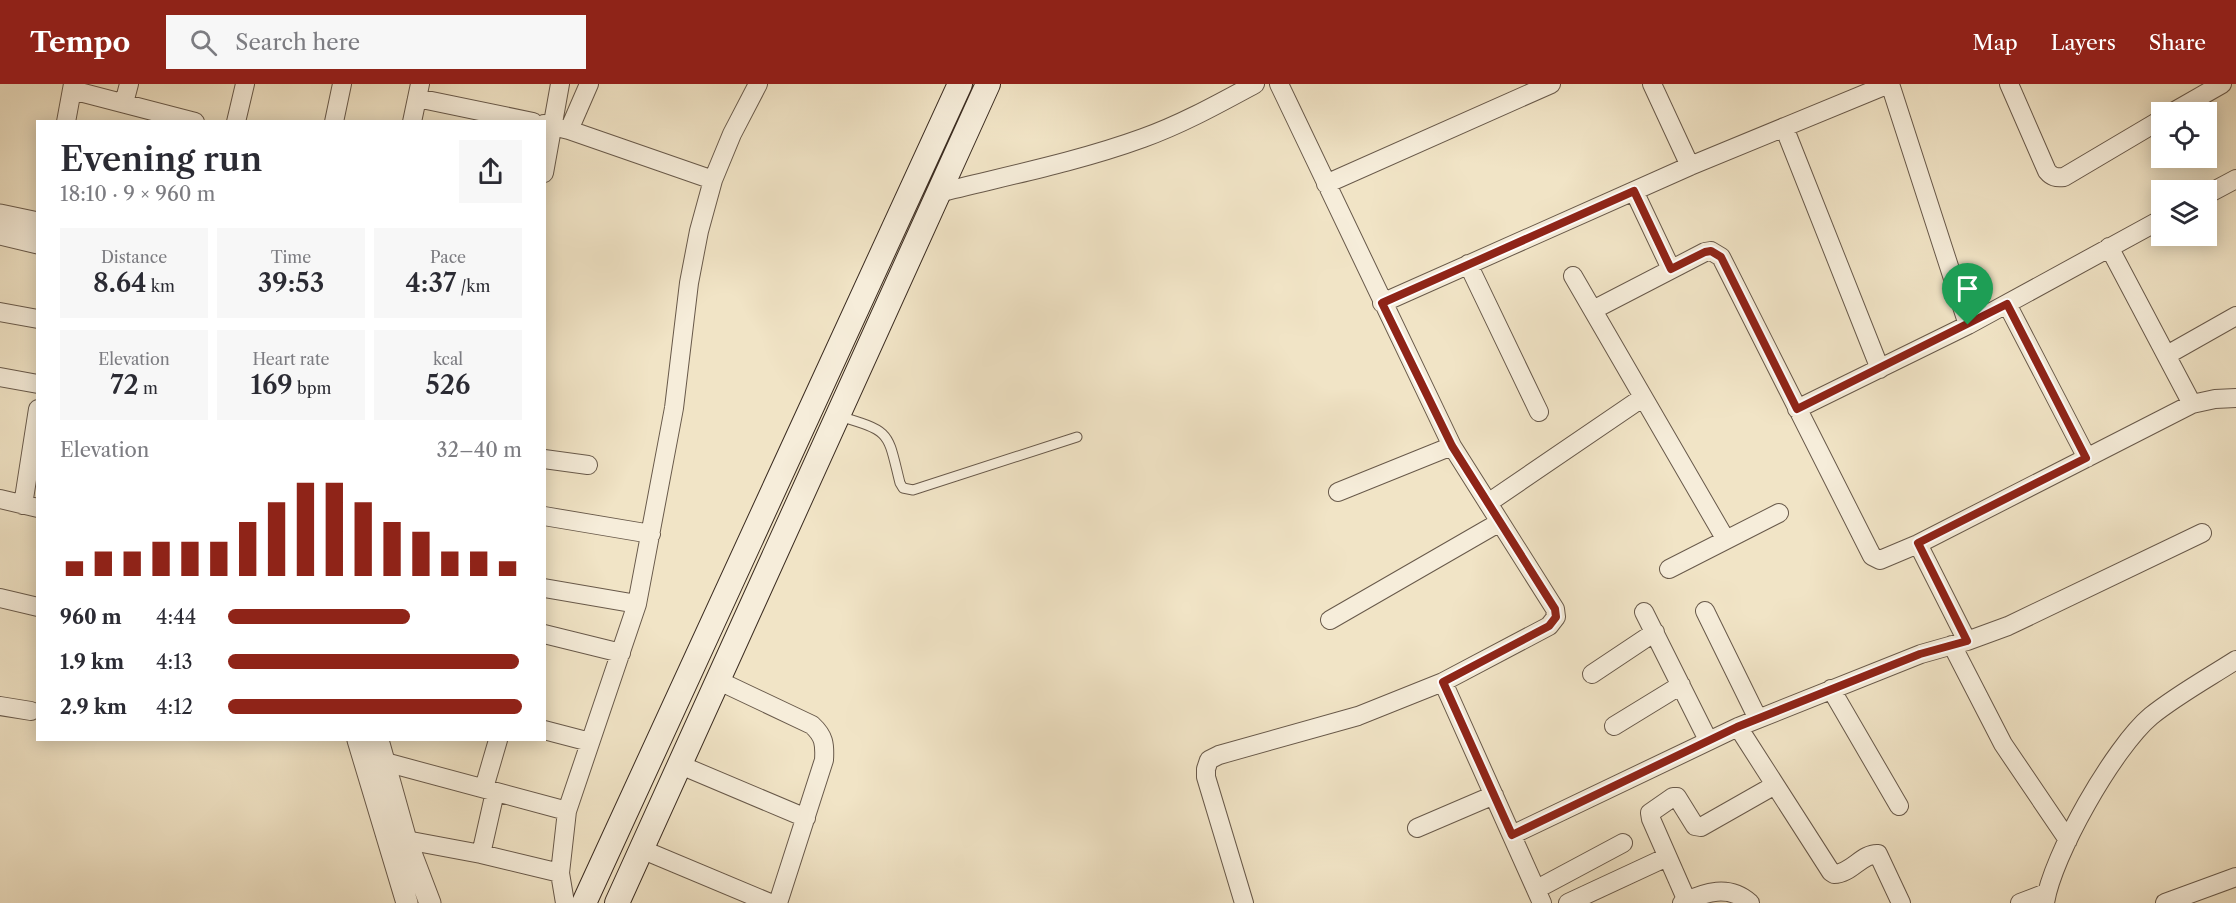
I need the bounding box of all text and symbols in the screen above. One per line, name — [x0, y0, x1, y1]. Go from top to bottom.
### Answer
search box — [166, 15, 586, 69]
text: Tempo — [30, 25, 130, 59]
icon: search — [187, 26, 220, 59]
text: Search here — [235, 29, 360, 56]
text: Map — [1973, 30, 2018, 55]
text: Layers — [2051, 30, 2116, 55]
text: Share — [2149, 30, 2206, 55]
map controls — [2151, 102, 2217, 246]
button: locate — [2151, 102, 2217, 168]
text: Evening run — [60, 139, 262, 180]
button: share — [459, 140, 522, 203]
button: layers — [2151, 180, 2217, 246]
text: 18:10 · 9 × 960 m — [60, 182, 215, 206]
text: Distance — [101, 247, 167, 267]
text: Time — [271, 247, 311, 267]
text: Pace — [430, 247, 466, 267]
pin — [1942, 263, 1993, 325]
text: 8.64 — [93, 267, 147, 299]
text: 39:53 — [258, 267, 324, 299]
text: 4:37 — [406, 267, 456, 299]
icon: arrive — [1951, 272, 1984, 305]
text: km — [147, 276, 175, 296]
text: /km — [456, 276, 490, 296]
text: Elevation — [98, 349, 170, 369]
text: Heart rate — [252, 349, 330, 369]
text: kcal — [433, 349, 463, 369]
text: 72 — [110, 369, 139, 401]
text: 169 — [251, 369, 293, 401]
text: 526 — [426, 369, 470, 401]
text: m — [139, 378, 158, 398]
text: bpm — [293, 378, 331, 398]
text: Elevation — [60, 438, 149, 462]
text: 32–40 m — [436, 438, 522, 462]
text: 960 m — [60, 605, 122, 629]
text: 4:44 — [156, 605, 196, 629]
text: 1.9 km — [60, 650, 124, 674]
text: 4:13 — [156, 650, 193, 674]
text: 2.9 km — [60, 695, 127, 719]
text: 4:12 — [156, 695, 193, 719]

